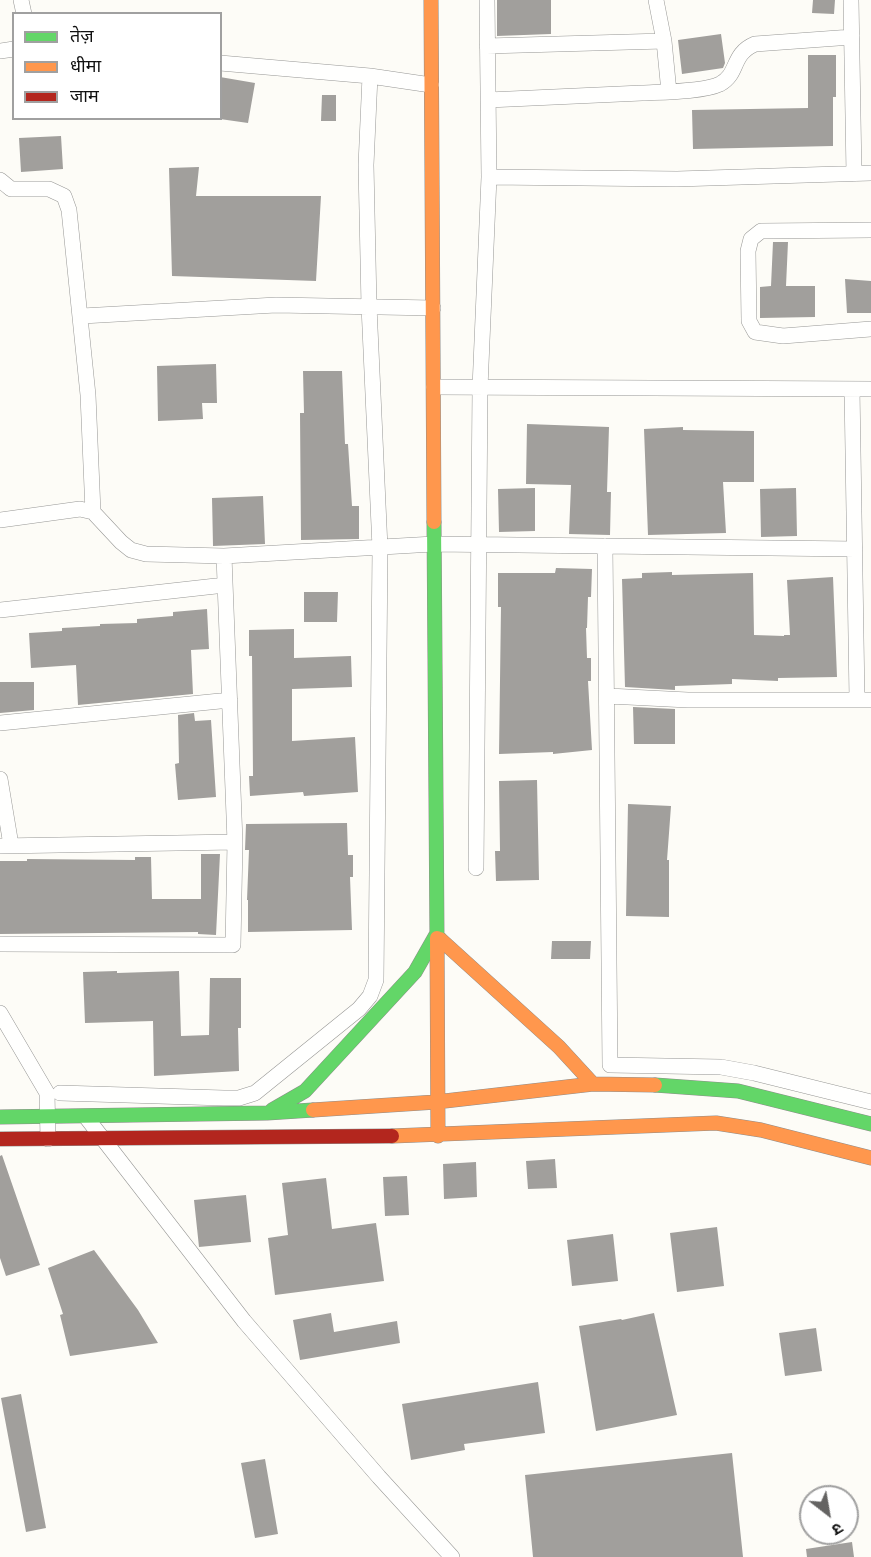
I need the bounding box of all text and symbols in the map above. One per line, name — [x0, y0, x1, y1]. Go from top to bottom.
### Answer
legend — [12, 12, 222, 120]
text: तेज़ — [70, 26, 94, 46]
text: धीमा — [70, 56, 101, 76]
text: जाम — [70, 86, 99, 106]
north arrow — [799, 1485, 859, 1545]
text: उ — [829, 1519, 846, 1539]

